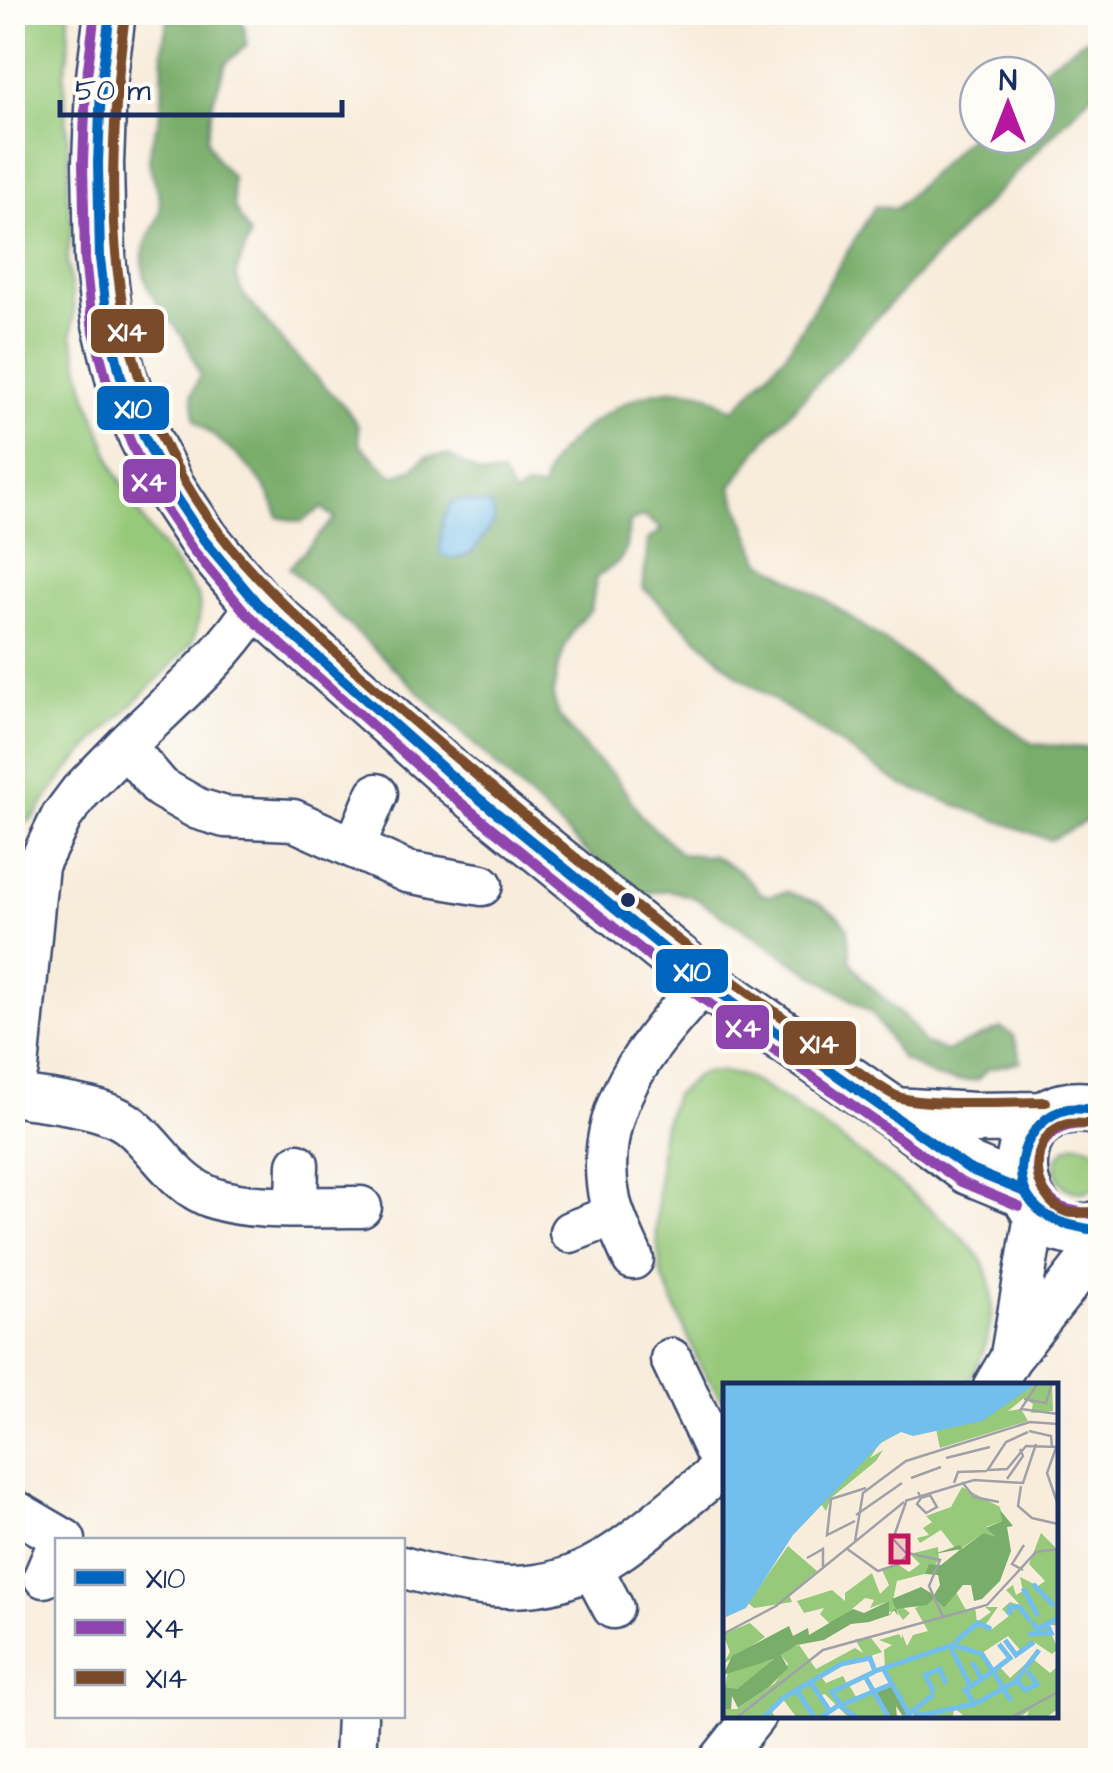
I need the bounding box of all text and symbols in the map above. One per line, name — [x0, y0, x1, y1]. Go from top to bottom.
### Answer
scale bar — [60, 55, 342, 117]
north arrow — [958, 55, 1058, 155]
text: N — [999, 62, 1017, 101]
text: 50 m — [75, 70, 151, 112]
line badge: X14 — [89, 307, 166, 355]
text: X14 — [107, 313, 148, 352]
line badge: X10 — [95, 384, 171, 432]
text: X10 — [114, 390, 152, 429]
line badge: X4 — [121, 457, 178, 505]
text: X4 — [131, 463, 168, 502]
unlabelled marker — [618, 890, 638, 910]
line badge: X10 — [654, 947, 730, 995]
text: X10 — [673, 953, 711, 992]
line badge: X4 — [714, 1003, 771, 1051]
text: X4 — [725, 1009, 762, 1048]
line badge: X14 — [781, 1019, 858, 1067]
text: X14 — [799, 1025, 840, 1064]
inset map — [723, 1383, 1058, 1718]
legend — [55, 1538, 405, 1718]
text: X10 — [145, 1558, 186, 1600]
text: X4 — [145, 1608, 183, 1650]
text: X14 — [145, 1658, 187, 1700]

